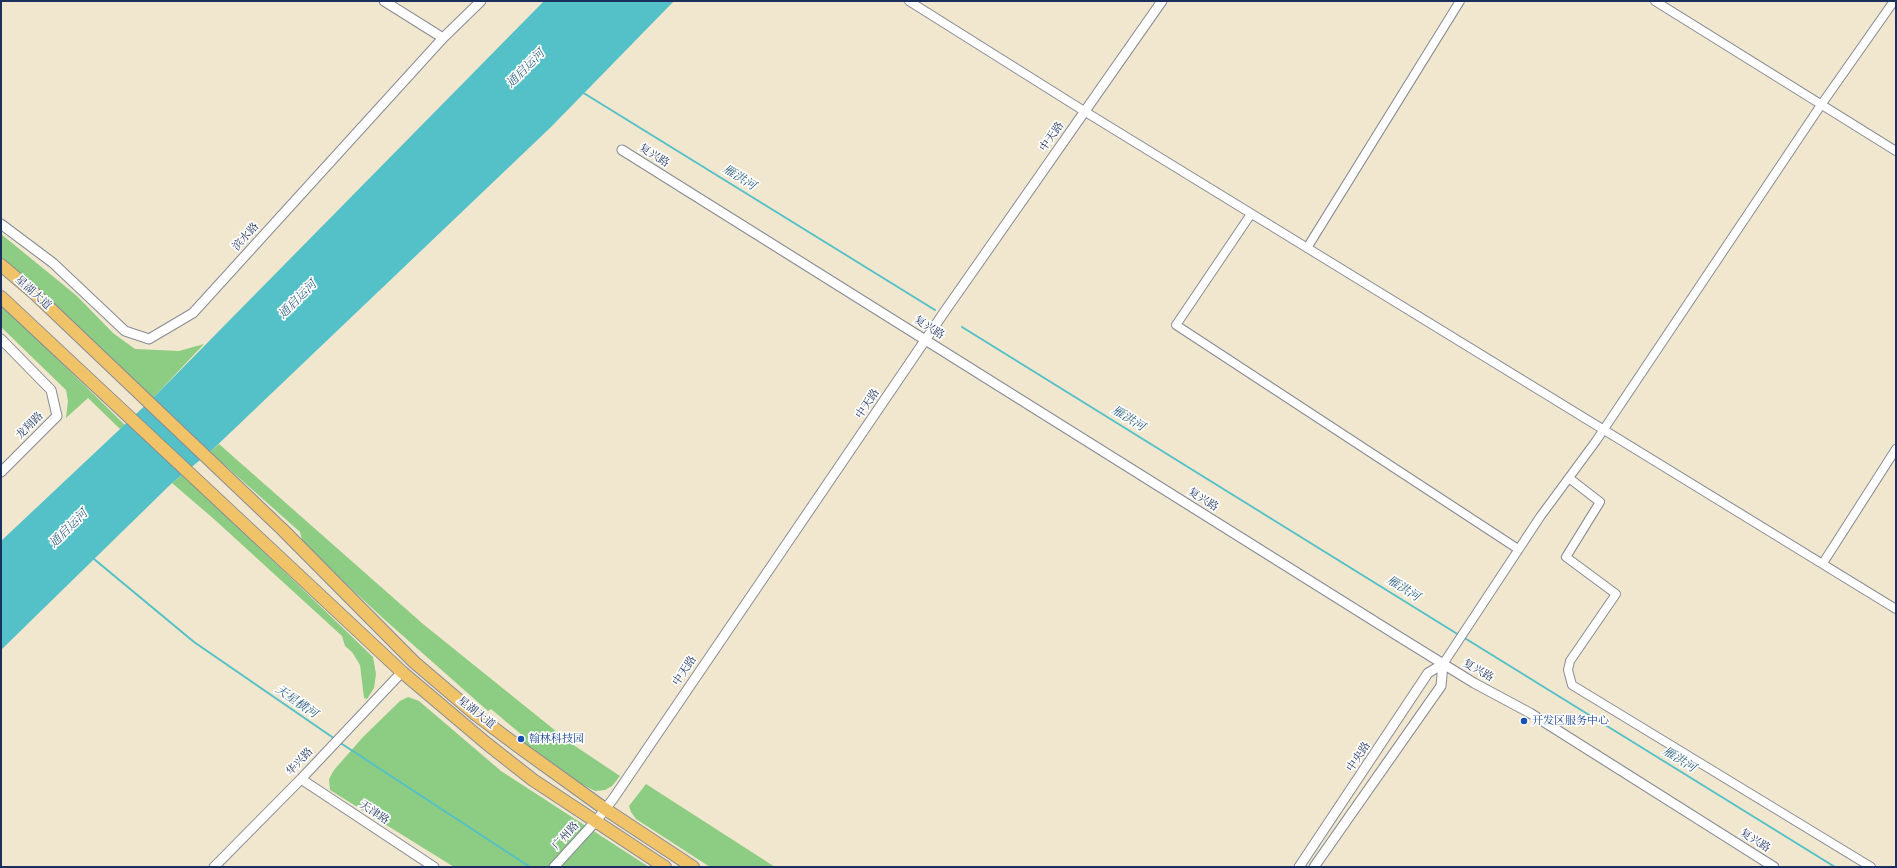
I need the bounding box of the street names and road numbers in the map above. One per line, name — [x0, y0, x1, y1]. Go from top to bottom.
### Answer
street label: 中天路 — [1037, 120, 1067, 154]
street label: 复兴路 — [637, 142, 671, 170]
street label: 滨水路 — [230, 220, 262, 254]
street label: 星湖大道 — [12, 273, 54, 313]
street label: 复兴路 — [912, 314, 946, 342]
street label: 中天路 — [853, 387, 883, 421]
street label: 龙翔路 — [14, 410, 46, 442]
street label: 复兴路 — [1186, 486, 1220, 514]
street label: 中天路 — [670, 654, 700, 688]
street label: 复兴路 — [1460, 657, 1496, 685]
street label: 星湖大道 — [455, 694, 497, 732]
street label: 中央路 — [1344, 740, 1374, 774]
street label: 华兴路 — [284, 745, 316, 779]
street label: 天津路 — [357, 798, 391, 828]
street label: 广州路 — [550, 819, 582, 853]
street label: 复兴路 — [1738, 827, 1772, 855]

